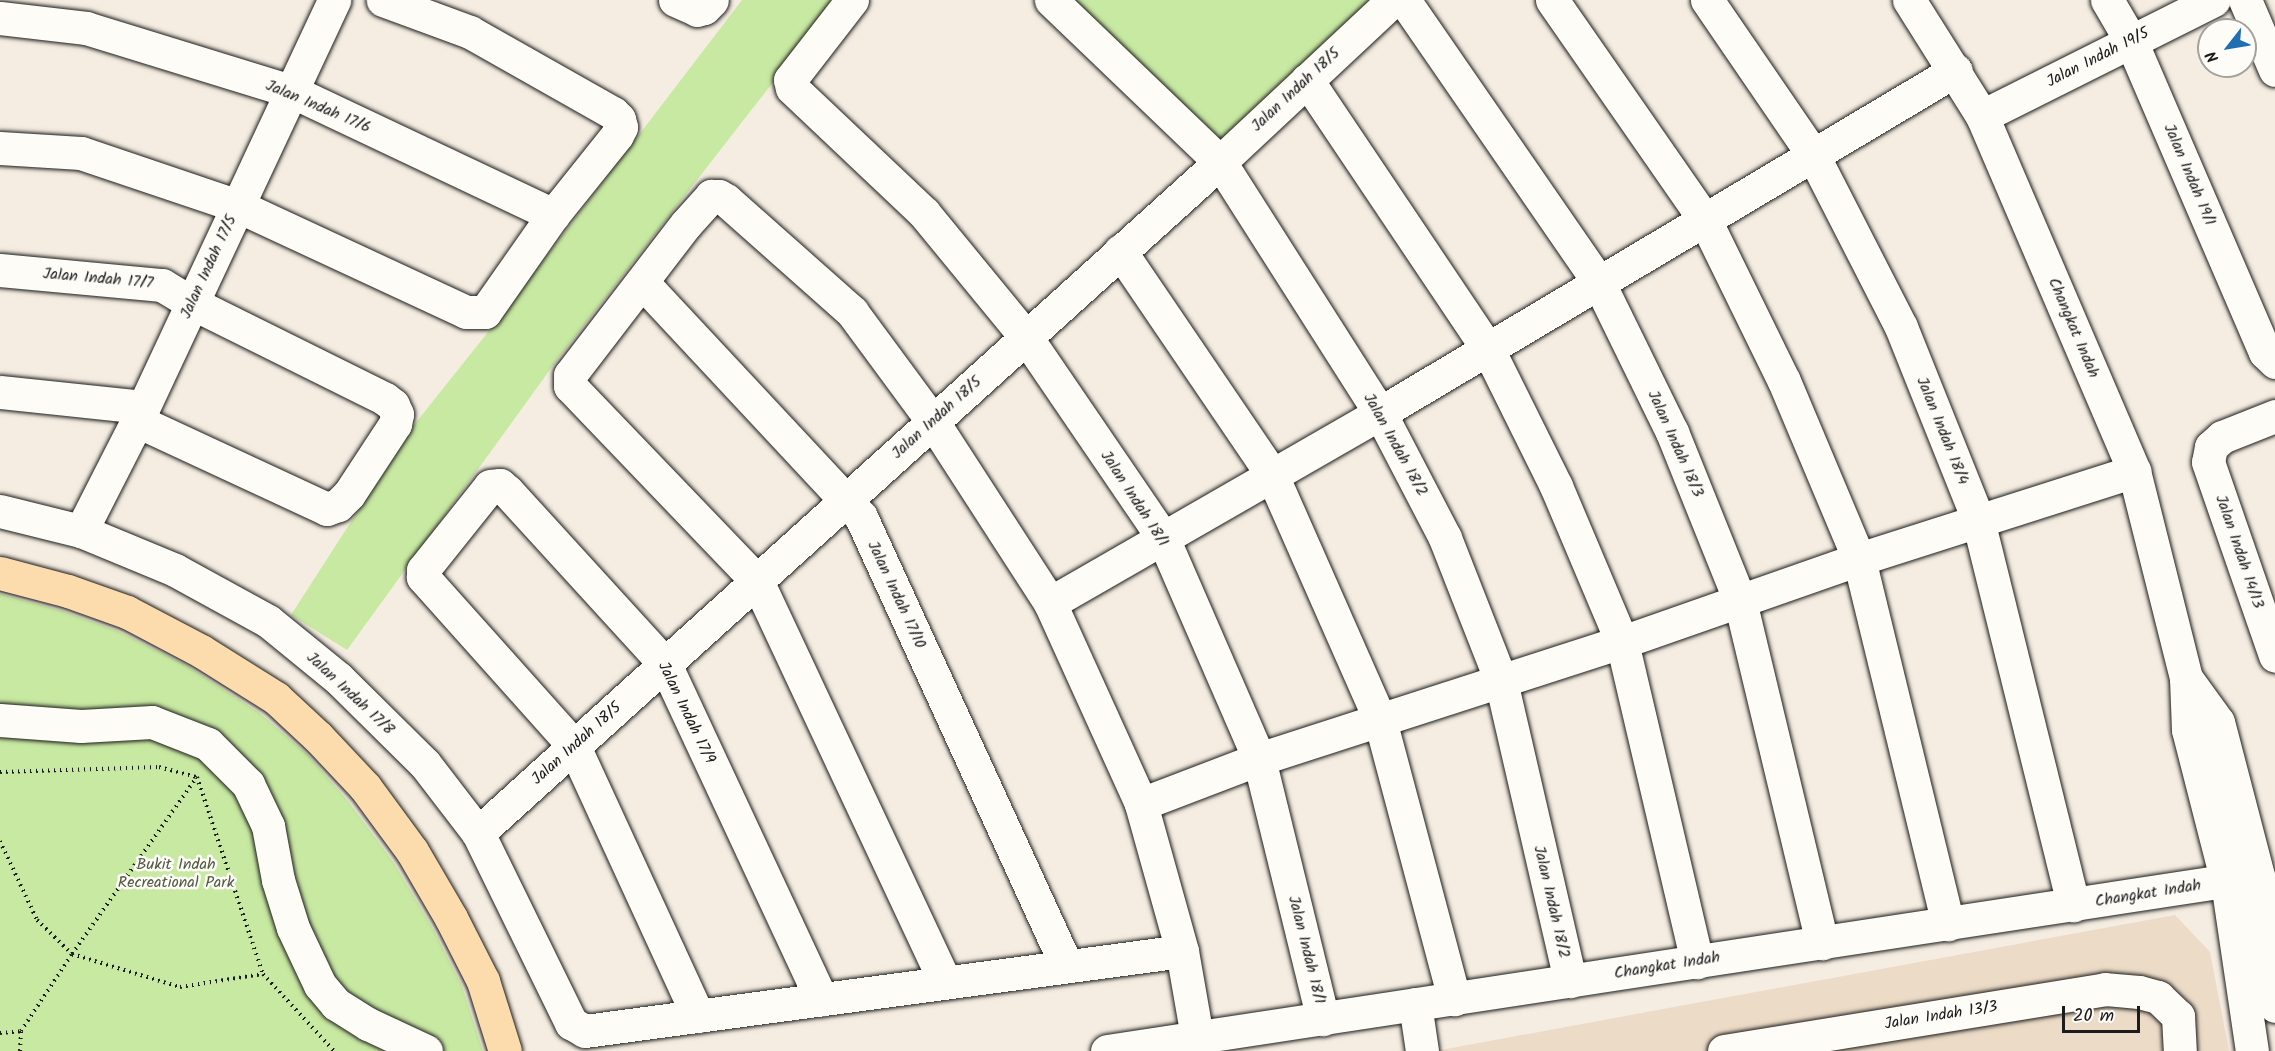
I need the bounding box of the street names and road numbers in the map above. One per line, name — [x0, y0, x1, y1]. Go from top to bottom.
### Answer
street label: Jalan Indah 19/5 — [2044, 24, 2152, 92]
street label: Jalan Indah 18/5 — [1248, 44, 1344, 136]
street label: Jalan Indah 17/6 — [263, 76, 373, 138]
street label: Jalan Indah 19/1 — [2159, 121, 2219, 229]
street label: Jalan Indah 17/5 — [177, 212, 241, 322]
street label: Jalan Indah 17/7 — [42, 265, 154, 293]
street label: Changkat Indah — [2043, 275, 2103, 381]
street label: Jalan Indah 18/5 — [888, 373, 986, 463]
street label: Jalan Indah 18/4 — [1912, 374, 1972, 488]
street label: Jalan Indah 18/3 — [1643, 388, 1707, 500]
street label: Jalan Indah 18/2 — [1359, 390, 1431, 500]
street label: Jalan Indah 18/1 — [1096, 447, 1172, 551]
street label: Jalan Indah 14/13 — [2211, 493, 2267, 611]
street label: Jalan Indah 17/10 — [863, 538, 929, 652]
street label: Jalan Indah 17/8 — [302, 648, 398, 740]
street label: Jalan Indah 17/9 — [653, 659, 719, 767]
street label: Jalan Indah 18/5 — [528, 699, 626, 789]
street label: Jalan Indah 18/2 — [1529, 844, 1573, 960]
street label: Changkat Indah — [2094, 876, 2202, 912]
street label: Jalan Indah 18/1 — [1283, 894, 1329, 1006]
street label: Changkat Indah — [1613, 948, 1721, 984]
street label: Jalan Indah 13/3 — [1883, 998, 1999, 1034]

